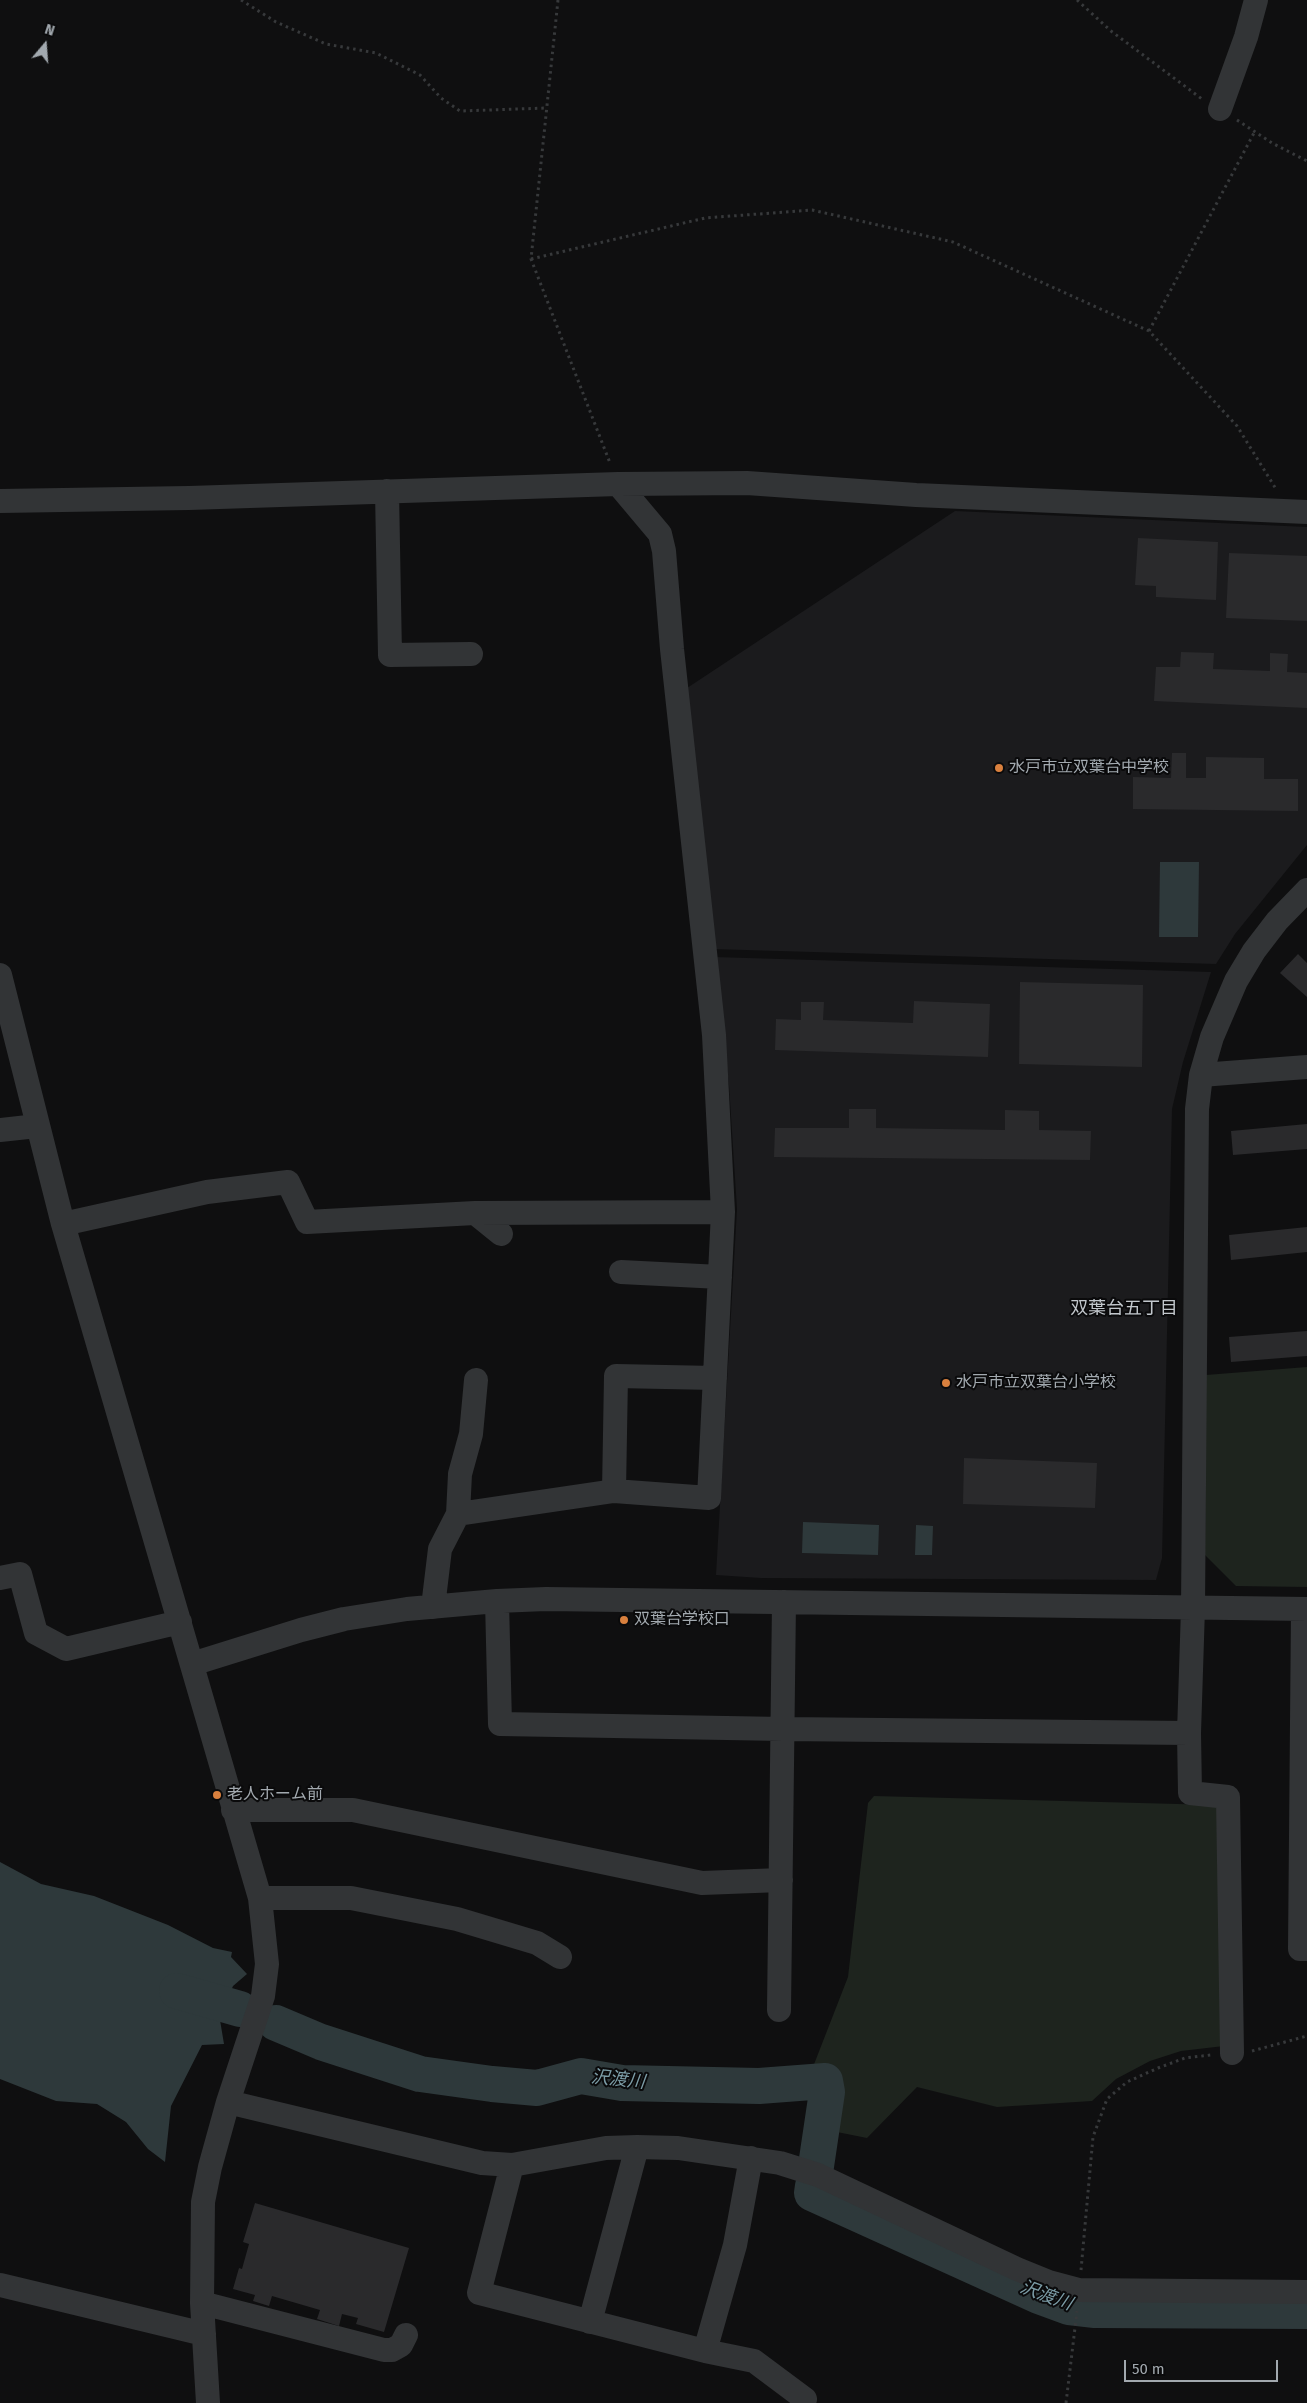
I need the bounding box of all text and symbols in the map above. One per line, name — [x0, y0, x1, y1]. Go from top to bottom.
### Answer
north arrow — [20, 20, 70, 70]
text: N — [43, 21, 57, 40]
place label: 水戸市立双葉台中学校 — [1009, 758, 1169, 778]
marker: 水戸市立双葉台中学校 — [993, 762, 1005, 774]
district label: 双葉台五丁目 — [1070, 1298, 1178, 1320]
place label: 水戸市立双葉台小学校 — [956, 1373, 1116, 1393]
marker: 水戸市立双葉台小学校 — [940, 1377, 952, 1389]
place label: 双葉台学校口 — [634, 1610, 730, 1630]
marker: 双葉台学校口 — [618, 1614, 630, 1626]
place label: 老人ホーム前 — [227, 1785, 323, 1805]
marker: 老人ホーム前 — [211, 1789, 223, 1801]
water label: 沢渡川 — [590, 2066, 646, 2094]
water label: 沢渡川 — [1017, 2277, 1075, 2315]
scale bar — [1127, 2350, 1281, 2382]
text: 50 m — [1132, 2360, 1165, 2378]

